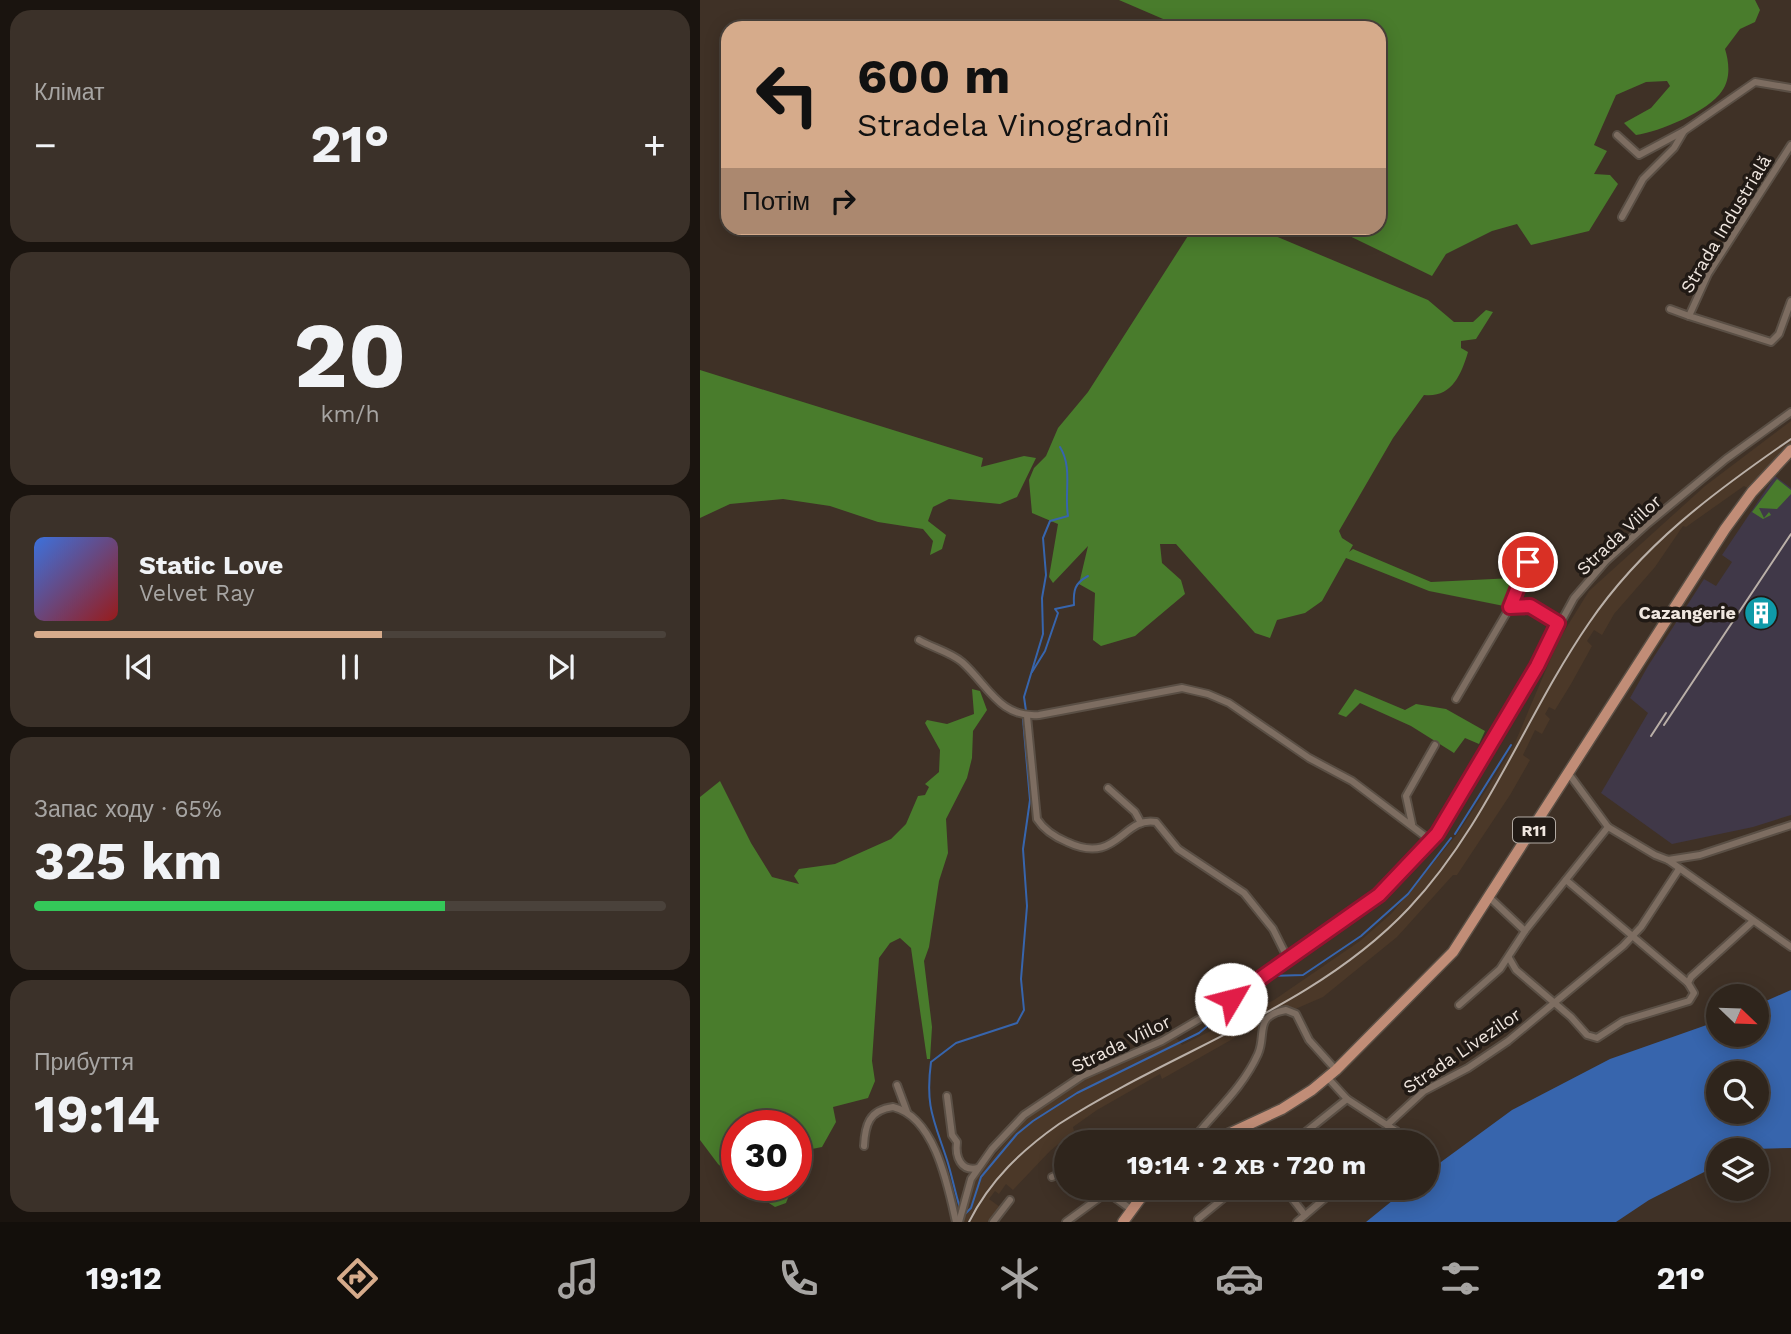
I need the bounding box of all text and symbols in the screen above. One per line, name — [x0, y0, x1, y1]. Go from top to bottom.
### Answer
text: 600 m — [857, 47, 1010, 105]
icon: left — [742, 49, 833, 140]
text: Клімат — [34, 79, 105, 106]
text: Stradela Vinogradnîi — [857, 106, 1170, 144]
text: 21° — [310, 114, 390, 175]
text: − — [34, 123, 57, 167]
text: + — [643, 123, 666, 167]
street label: Strada Industrială — [1676, 151, 1775, 297]
icon: right — [824, 182, 862, 220]
text: Потім — [742, 186, 810, 216]
text: 20 — [294, 302, 406, 409]
text: km/h — [320, 401, 380, 428]
street label: Strada Viilor — [1572, 490, 1665, 579]
pin — [1498, 532, 1558, 592]
icon: arrive — [1509, 543, 1547, 581]
text: Static Love — [139, 550, 283, 580]
text: Velvet Ray — [139, 580, 255, 607]
building icon: Cazangerie — [1742, 594, 1780, 632]
place label: Cazangerie — [1639, 602, 1736, 623]
icon: previous — [120, 648, 158, 686]
icon: pause — [331, 648, 369, 686]
icon: next — [542, 648, 580, 686]
text: Запас ходу · 65% — [34, 796, 222, 823]
road number: R11 — [1513, 818, 1555, 842]
text: 325 km — [34, 831, 222, 892]
position arrow — [1194, 962, 1268, 1036]
north arrow — [1706, 984, 1769, 1046]
map controls — [1706, 984, 1769, 1201]
street label: Strada Livezilor — [1399, 1004, 1524, 1098]
street label: Strada Viilor — [1068, 1010, 1174, 1077]
text: Прибуття — [34, 1049, 134, 1076]
button: search — [1706, 1061, 1769, 1124]
text: 19:14 — [34, 1084, 160, 1145]
speed limit sign: 30 — [721, 1110, 812, 1201]
button: layers — [1706, 1138, 1769, 1201]
text: 19:14 · 2 хв · 720 m — [1127, 1150, 1366, 1180]
icon: directions — [333, 1254, 382, 1303]
icon: music — [554, 1254, 603, 1303]
icon: phone — [774, 1254, 823, 1303]
icon: climate — [995, 1254, 1044, 1303]
icon: car — [1215, 1254, 1264, 1303]
icon: filters — [1436, 1254, 1485, 1303]
text: 19:12 — [86, 1259, 162, 1297]
text: 21° — [1656, 1259, 1705, 1297]

